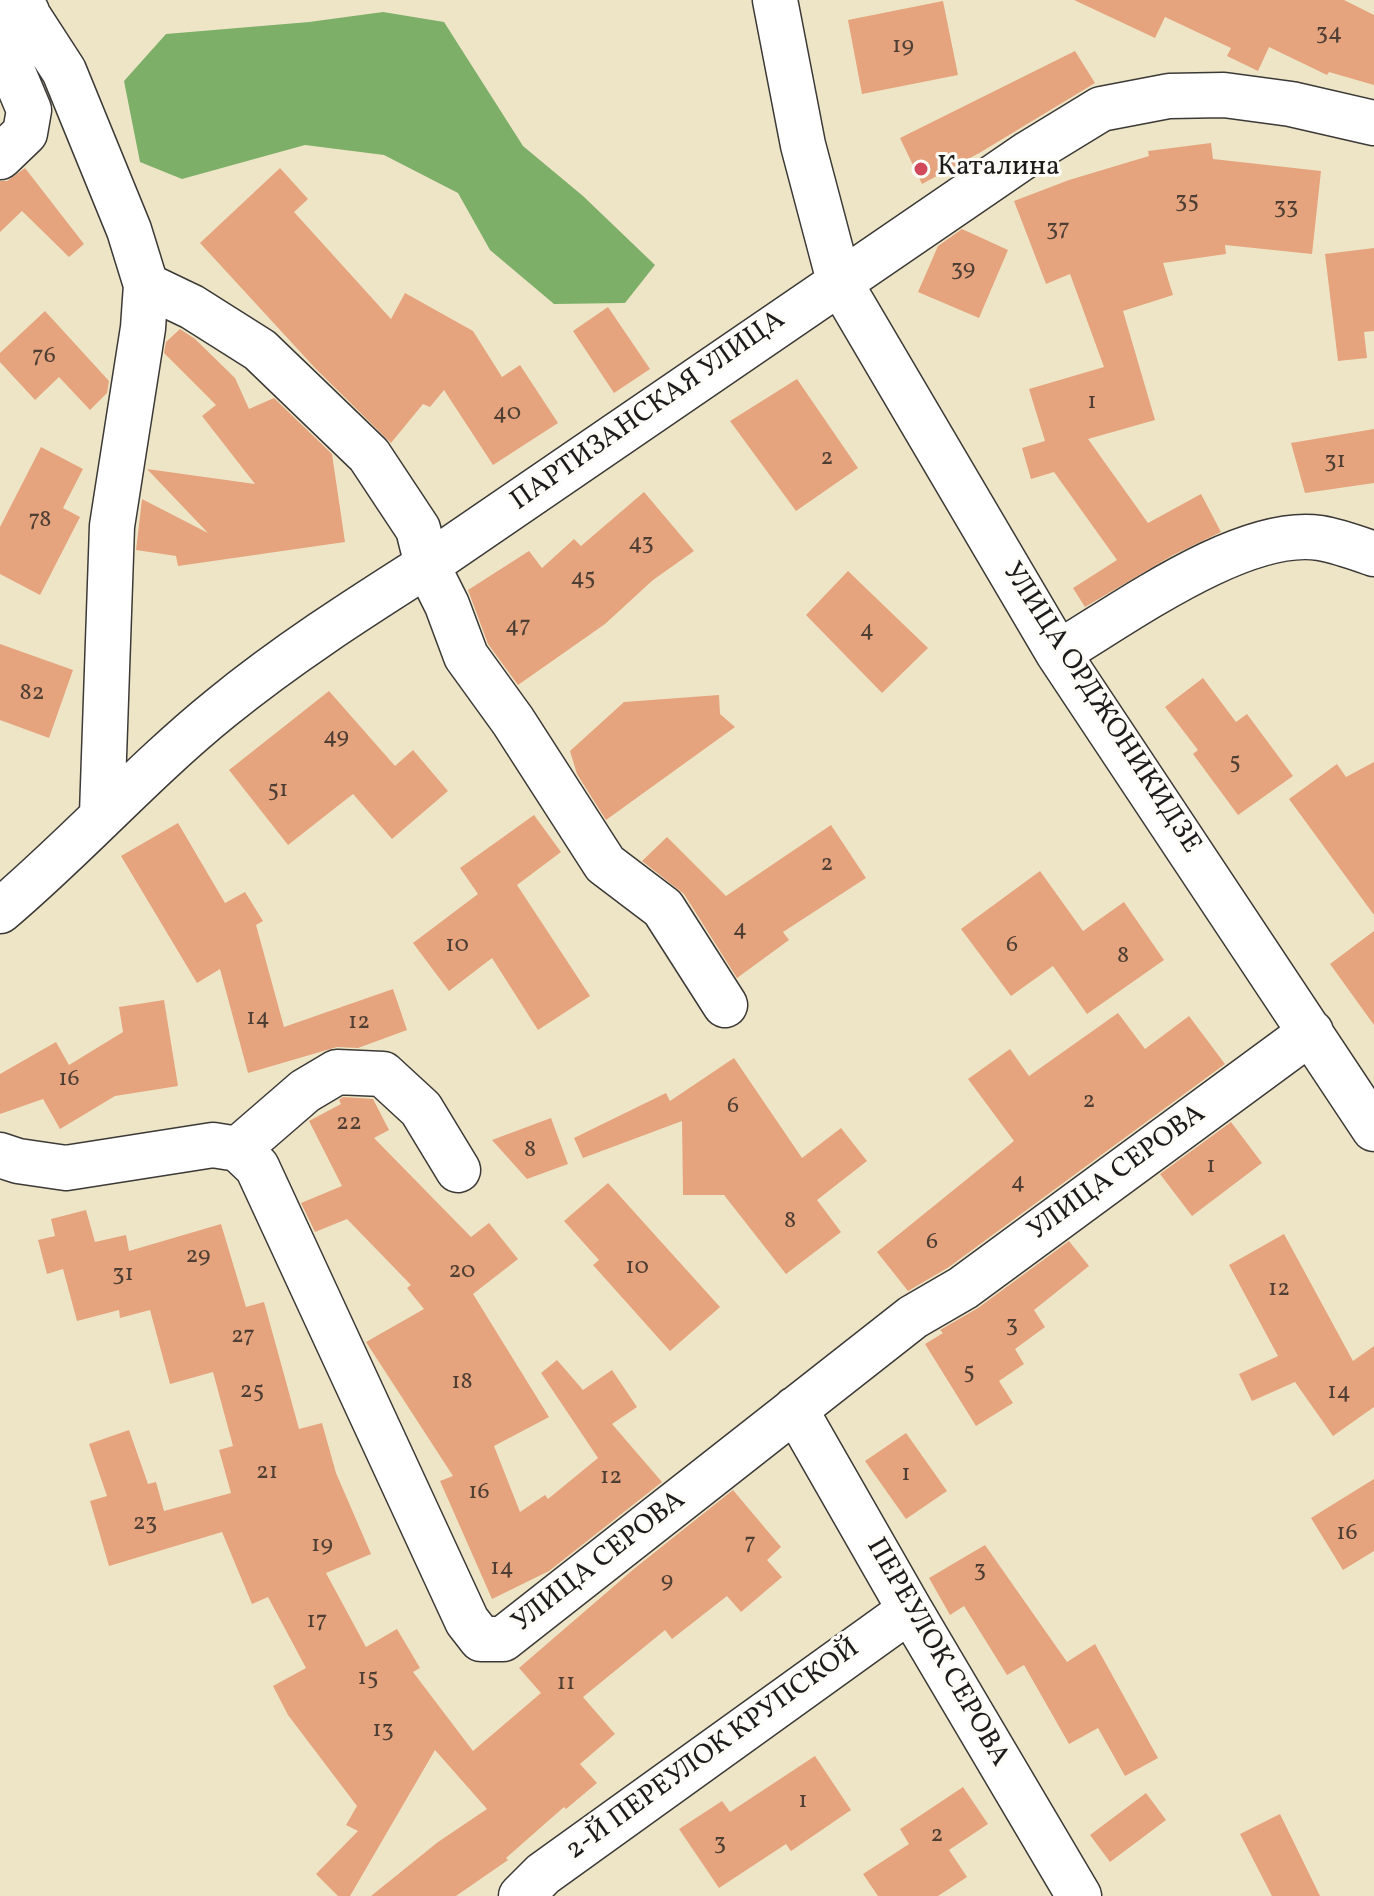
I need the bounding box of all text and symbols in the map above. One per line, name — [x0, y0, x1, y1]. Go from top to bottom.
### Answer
house number: 34 — [1316, 21, 1342, 49]
house number: 19 — [892, 34, 914, 62]
place label: Каталина — [937, 152, 1060, 186]
marker: Каталина — [912, 160, 930, 178]
house number: 35 — [1175, 189, 1199, 217]
house number: 33 — [1274, 195, 1298, 223]
house number: 37 — [1046, 217, 1070, 245]
house number: 39 — [951, 257, 975, 285]
street label: ПАРТИЗАНСКАЯ УЛИЦА — [505, 304, 793, 520]
house number: 76 — [32, 344, 56, 372]
house number: 1 — [1087, 390, 1097, 418]
house number: 40 — [493, 401, 521, 429]
house number: 2 — [821, 446, 833, 474]
house number: 31 — [1324, 449, 1346, 477]
house number: 78 — [28, 508, 52, 536]
house number: 43 — [628, 531, 654, 559]
street label: УЛИЦА ОРДЖОНИКИДЗЕ — [993, 557, 1207, 861]
house number: 45 — [570, 566, 596, 594]
house number: 47 — [505, 614, 531, 642]
house number: 4 — [860, 618, 874, 646]
house number: 82 — [19, 681, 45, 709]
house number: 49 — [323, 725, 349, 753]
house number: 5 — [1229, 750, 1241, 778]
house number: 51 — [268, 778, 288, 806]
house number: 2 — [821, 852, 833, 880]
house number: 4 — [733, 917, 747, 945]
house number: 10 — [445, 933, 469, 961]
house number: 6 — [1006, 933, 1018, 961]
house number: 8 — [1117, 944, 1129, 972]
house number: 14 — [246, 1006, 270, 1034]
house number: 12 — [348, 1010, 370, 1038]
house number: 16 — [58, 1067, 80, 1095]
house number: 2 — [1083, 1089, 1095, 1117]
house number: 6 — [727, 1094, 739, 1122]
street label: УЛИЦА СЕРОВА — [1023, 1099, 1213, 1249]
house number: 22 — [336, 1111, 362, 1139]
house number: 8 — [524, 1138, 536, 1166]
house number: 1 — [1206, 1154, 1216, 1182]
house number: 4 — [1011, 1170, 1025, 1198]
house number: 8 — [784, 1209, 796, 1237]
house number: 6 — [926, 1230, 938, 1258]
house number: 29 — [185, 1244, 211, 1272]
house number: 10 — [625, 1255, 649, 1283]
house number: 20 — [448, 1259, 476, 1287]
house number: 31 — [112, 1262, 134, 1290]
house number: 12 — [1268, 1277, 1290, 1305]
house number: 3 — [1006, 1313, 1018, 1341]
house number: 27 — [231, 1324, 255, 1352]
house number: 5 — [963, 1360, 975, 1388]
house number: 18 — [451, 1370, 473, 1398]
house number: 25 — [240, 1379, 264, 1407]
house number: 14 — [1327, 1380, 1351, 1408]
house number: 21 — [256, 1460, 278, 1488]
house number: 1 — [901, 1462, 911, 1490]
house number: 12 — [600, 1465, 622, 1493]
house number: 16 — [468, 1480, 490, 1508]
street label: УЛИЦА СЕРОВА — [507, 1485, 693, 1641]
house number: 23 — [133, 1511, 157, 1539]
house number: 16 — [1336, 1521, 1358, 1549]
house number: 7 — [744, 1531, 756, 1559]
house number: 19 — [311, 1533, 333, 1561]
street label: ПЕРЕУЛОК СЕРОВА — [857, 1533, 1015, 1773]
house number: 14 — [490, 1556, 514, 1584]
house number: 3 — [974, 1558, 986, 1586]
house number: 9 — [661, 1569, 673, 1597]
house number: 17 — [307, 1609, 327, 1637]
street label: 2-Й ПЕРЕУЛОК КРУПСКОЙ — [561, 1633, 867, 1869]
house number: 15 — [358, 1666, 378, 1694]
house number: 11 — [557, 1671, 575, 1699]
house number: 13 — [372, 1718, 394, 1746]
house number: 1 — [798, 1789, 808, 1817]
house number: 2 — [931, 1823, 943, 1851]
house number: 3 — [714, 1831, 726, 1859]

